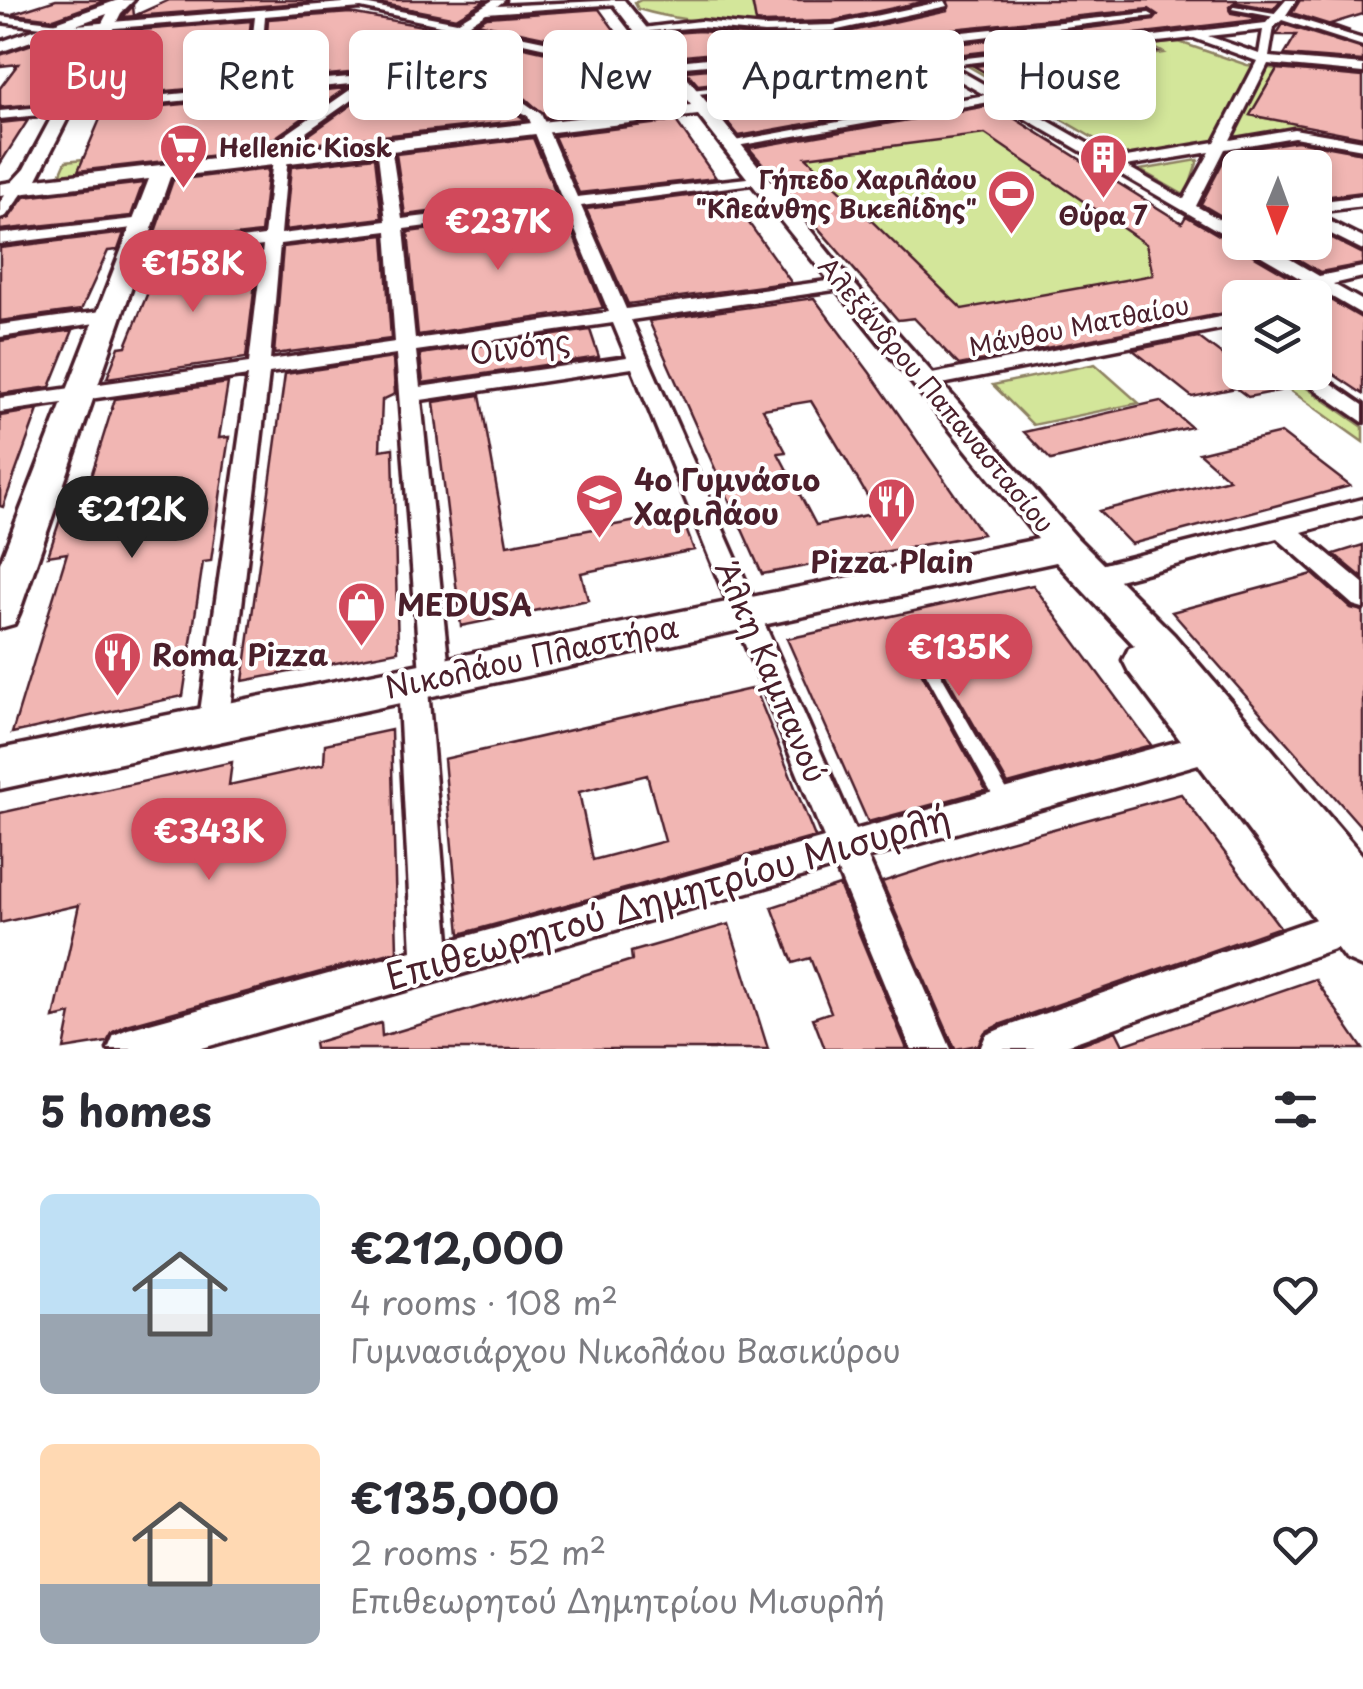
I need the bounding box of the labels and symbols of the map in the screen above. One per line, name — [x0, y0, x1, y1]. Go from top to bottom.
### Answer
supermarket icon: Hellenic Kiosk — [158, 122, 210, 190]
place label: Hellenic Kiosk — [219, 128, 393, 166]
building icon: Θύρα 7 — [1077, 132, 1129, 200]
north arrow — [1222, 150, 1332, 260]
place label: Γήπεδο Χαριλάου "Κλεάνθης Βικελίδης" — [696, 160, 977, 227]
sports icon: Γήπεδο Χαριλάου "Κλεάνθης Βικελίδης" — [986, 168, 1038, 236]
pin: €237K — [428, 188, 568, 273]
place label: Θύρα 7 — [1059, 196, 1148, 234]
pin: €158K — [123, 230, 263, 315]
street label: Αλεξάνδρου Παπαναστασίου — [810, 248, 1064, 540]
street label: Μάνθου Ματθαίου — [965, 285, 1192, 365]
street label: Οινόης — [466, 316, 573, 375]
place label: 4ο Γυμνάσιο Χαριλάου — [634, 456, 820, 535]
school or university icon: 4ο Γυμνάσιο Χαριλάου — [573, 472, 625, 540]
pin: €212K — [62, 476, 202, 561]
restaurant icon: Pizza Plain — [866, 476, 918, 544]
place label: Pizza Plain — [810, 538, 974, 583]
street label: Άλκη Καμπανού — [705, 553, 839, 789]
shop icon: MEDUSA — [336, 580, 388, 648]
place label: MEDUSA — [397, 581, 532, 626]
street label: Νικολάου Πλαστήρα — [381, 602, 682, 709]
pin: €135K — [889, 614, 1029, 699]
restaurant icon: Roma Pizza — [91, 630, 143, 698]
place label: Roma Pizza — [152, 631, 329, 676]
street label: Επιθεωρητού Δημητρίου Μισυρλή — [379, 789, 956, 1002]
pin: €343K — [139, 798, 279, 883]

